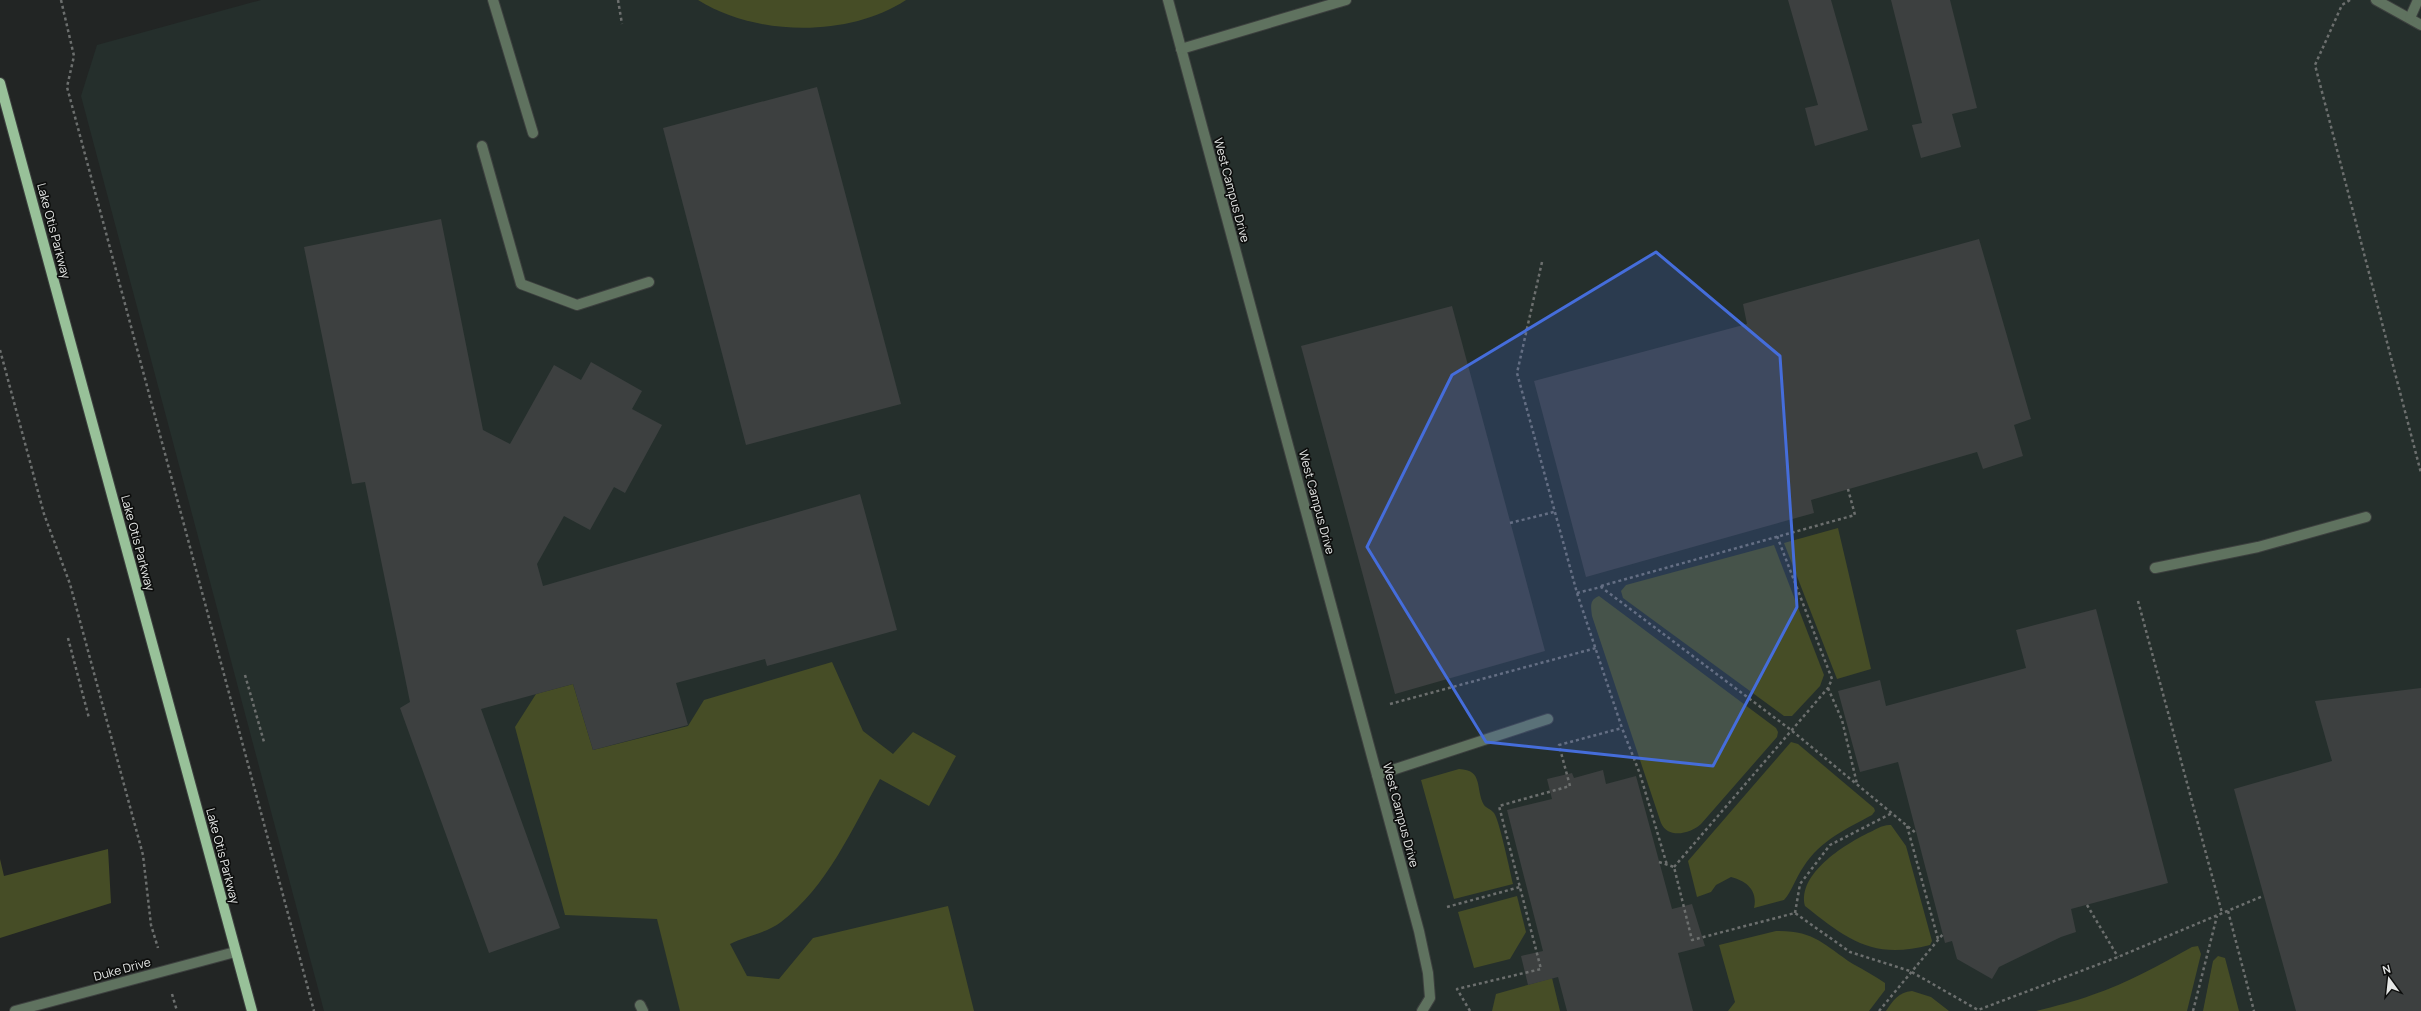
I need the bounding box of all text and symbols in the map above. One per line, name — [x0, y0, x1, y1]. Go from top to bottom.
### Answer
street label: West Campus Drive — [1210, 136, 1254, 244]
street label: Lake Otis Parkway — [33, 181, 75, 281]
street label: West Campus Drive — [1295, 448, 1339, 556]
street label: Lake Otis Parkway — [117, 493, 159, 593]
street label: West Campus Drive — [1379, 761, 1423, 869]
street label: Lake Otis Parkway — [202, 806, 244, 906]
street label: Duke Drive — [92, 953, 152, 985]
north arrow — [2369, 959, 2409, 999]
text: N — [2381, 961, 2392, 977]

